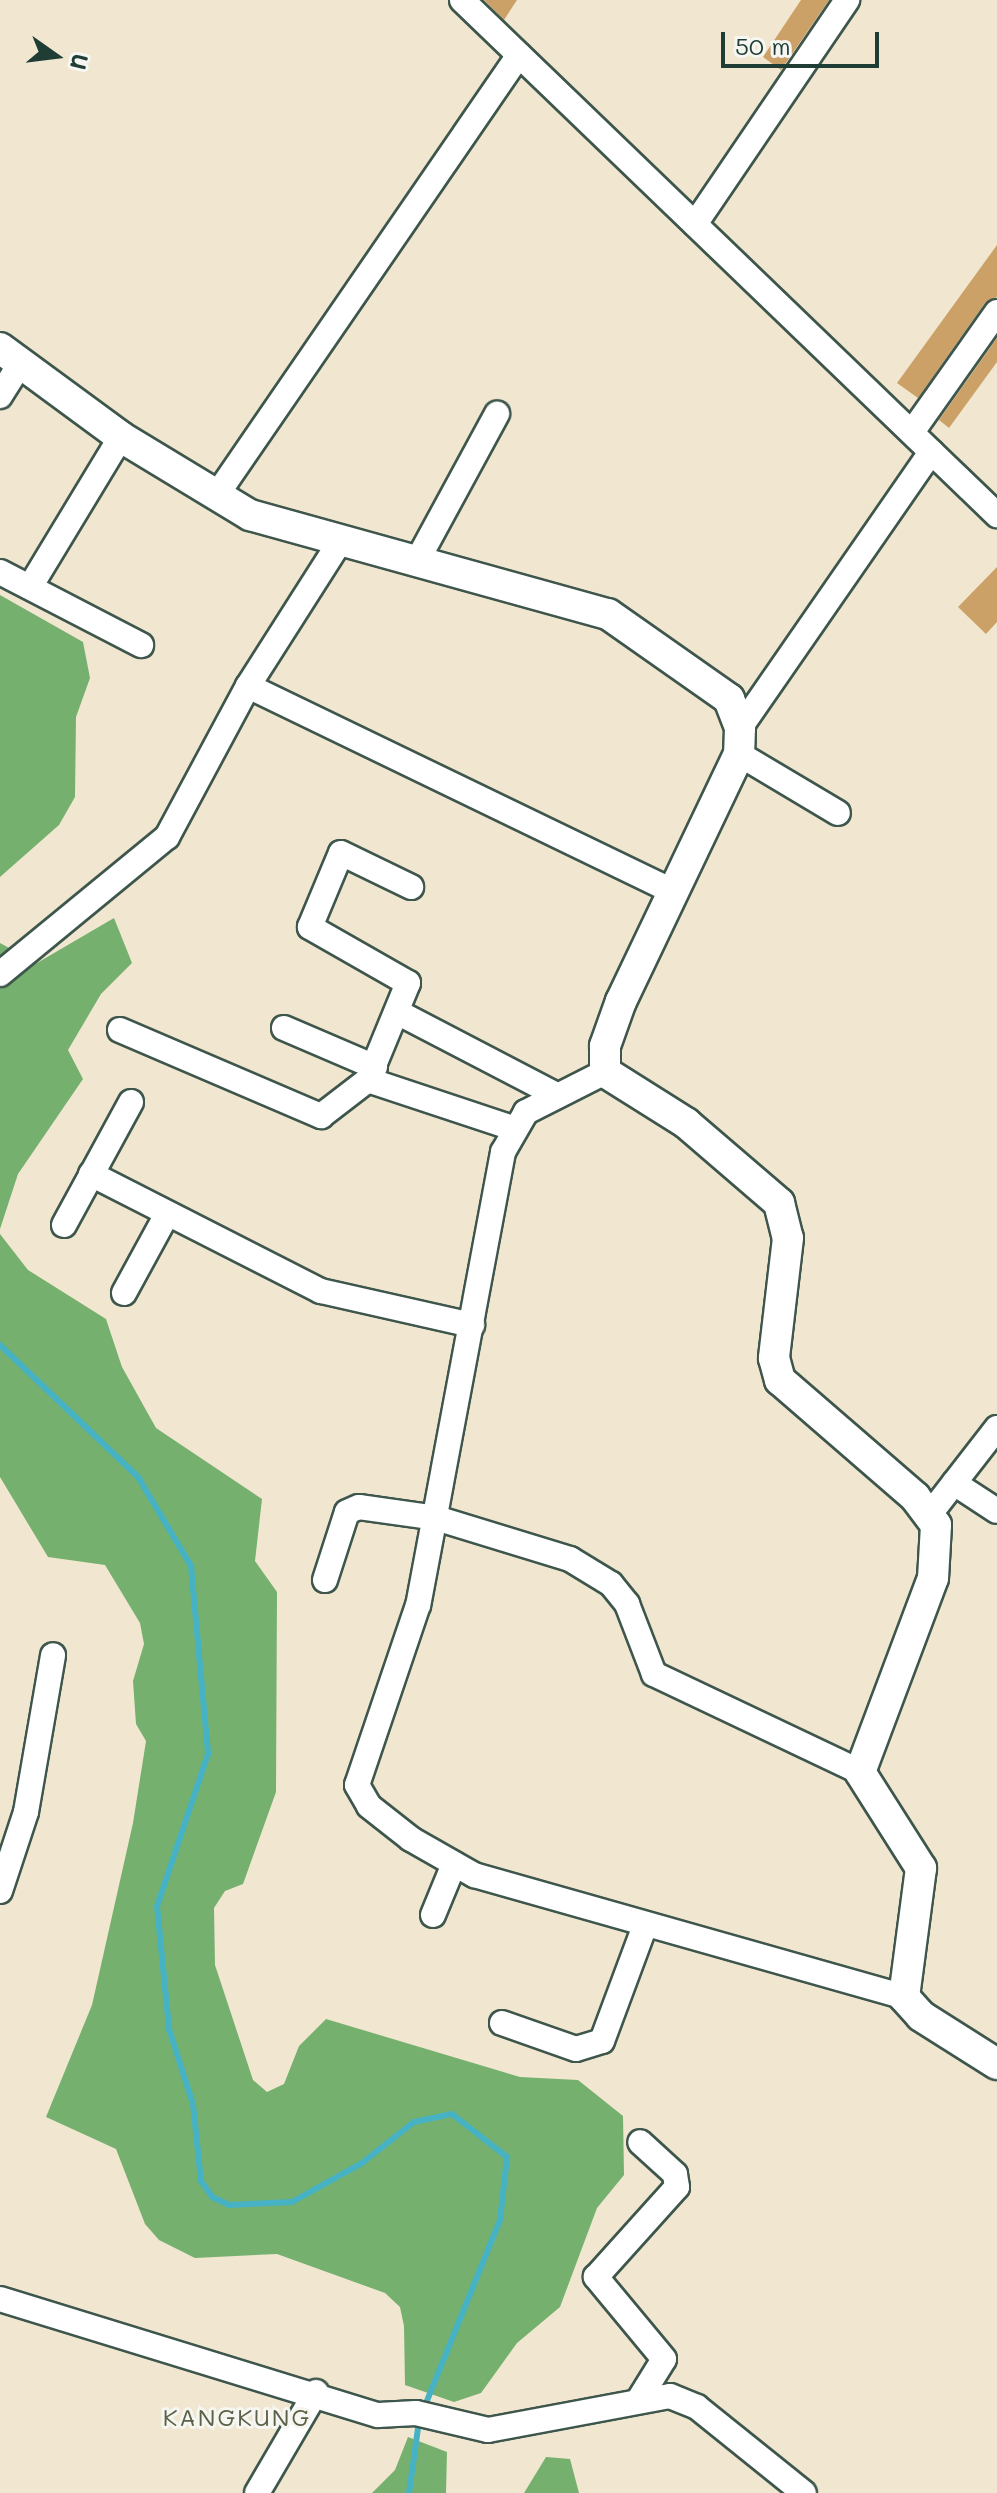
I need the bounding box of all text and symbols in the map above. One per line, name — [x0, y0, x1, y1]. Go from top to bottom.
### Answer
north arrow — [16, 16, 96, 96]
scale bar — [725, 16, 883, 66]
text: 50 m — [735, 30, 791, 61]
text: U — [64, 51, 96, 73]
district label: KANGKUNG — [163, 2403, 311, 2431]

